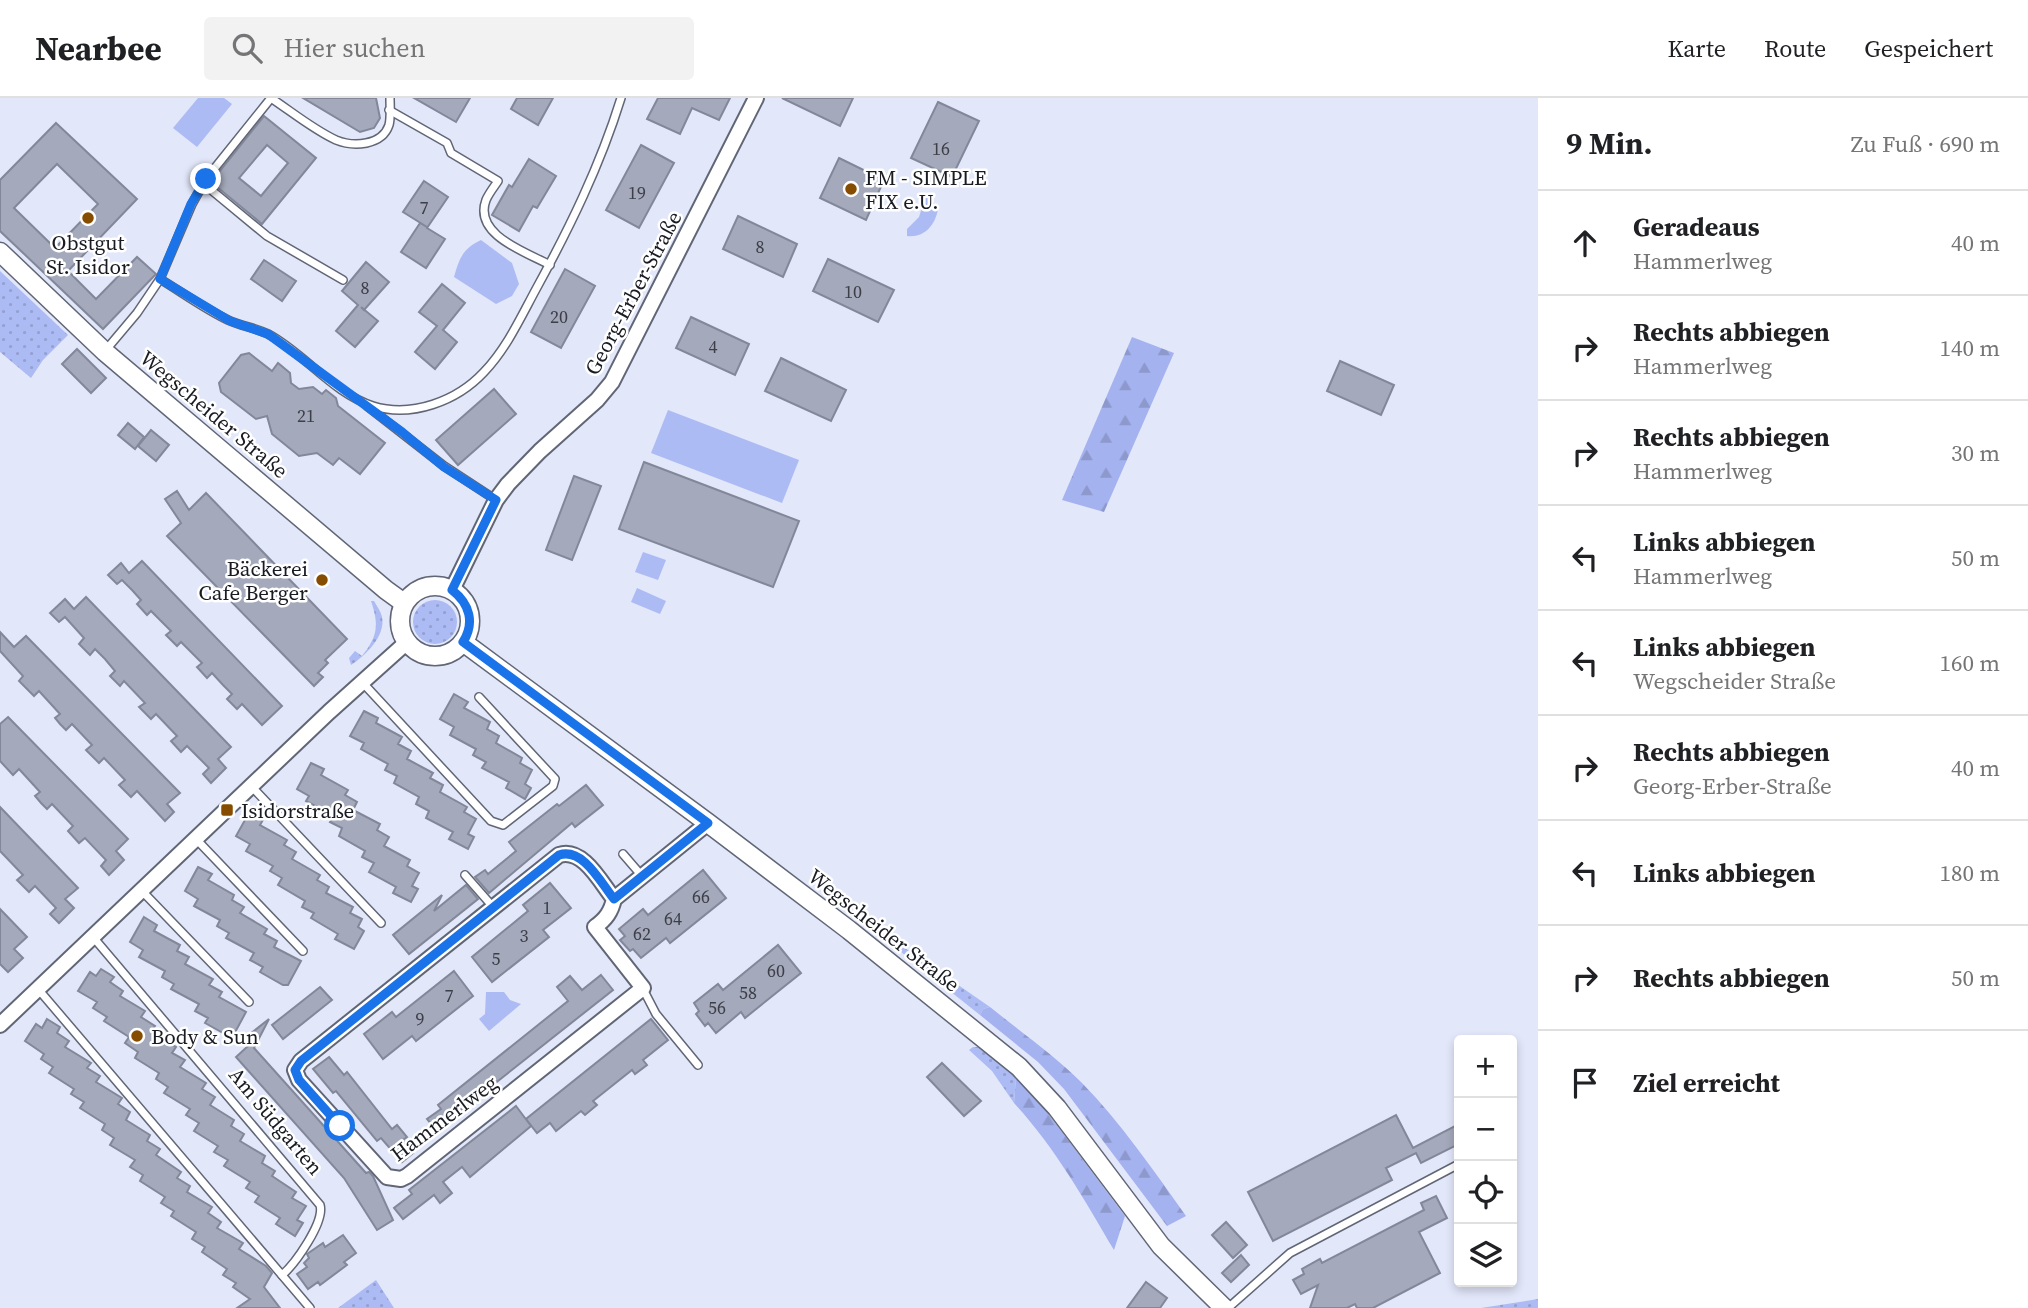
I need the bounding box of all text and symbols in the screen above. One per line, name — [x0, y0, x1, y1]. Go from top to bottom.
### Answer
search box — [204, 17, 694, 80]
text: Nearbee — [35, 26, 162, 71]
icon: search — [228, 29, 266, 67]
text: Hier suchen — [284, 30, 425, 66]
text: Karte — [1667, 32, 1726, 65]
text: Route — [1764, 32, 1826, 65]
text: Gespeichert — [1864, 32, 1993, 65]
text: 9 Min. — [1566, 123, 1653, 164]
text: Zu Fuß · 690 m — [1851, 128, 2000, 160]
house number: 16 — [932, 136, 950, 161]
route end — [190, 163, 221, 194]
place label: FM - SIMPLE FIX e.U. — [865, 163, 987, 216]
house number: 19 — [628, 180, 646, 205]
marker: FM - SIMPLE FIX e.U. — [843, 181, 859, 197]
house number: 7 — [420, 195, 429, 220]
street label: Georg-Erber-Straße — [578, 206, 688, 380]
text: Geradeaus — [1633, 209, 1760, 245]
marker: Obstgut St. Isidor — [80, 210, 96, 226]
icon: ahead — [1566, 224, 1604, 262]
text: 40 m — [1951, 227, 2000, 259]
place label: Obstgut St. Isidor — [46, 228, 130, 281]
house number: 8 — [756, 234, 765, 259]
text: Hammerlweg — [1633, 245, 1772, 277]
house number: 8 — [361, 275, 370, 300]
house number: 10 — [844, 279, 862, 304]
house number: 20 — [550, 304, 568, 329]
text: Rechts abbiegen — [1633, 314, 1830, 350]
icon: right — [1566, 329, 1604, 367]
text: 140 m — [1939, 332, 2000, 364]
house number: 4 — [709, 334, 718, 359]
street label: Wegscheider Straße — [134, 343, 294, 485]
text: Hammerlweg — [1633, 350, 1772, 382]
house number: 21 — [297, 403, 315, 428]
text: Rechts abbiegen — [1633, 419, 1830, 455]
icon: right — [1566, 434, 1604, 472]
text: 30 m — [1951, 437, 2000, 469]
text: Hammerlweg — [1633, 455, 1772, 487]
text: Links abbiegen — [1633, 524, 1816, 560]
icon: left — [1566, 539, 1604, 577]
text: 50 m — [1951, 542, 2000, 574]
place label: Bäckerei Cafe Berger — [198, 554, 308, 607]
text: Hammerlweg — [1633, 560, 1772, 592]
marker: Bäckerei Cafe Berger — [314, 572, 330, 588]
text: Links abbiegen — [1633, 629, 1816, 665]
icon: left — [1566, 644, 1604, 682]
text: 160 m — [1939, 647, 2000, 679]
text: Wegscheider Straße — [1633, 665, 1836, 697]
text: Rechts abbiegen — [1633, 734, 1830, 770]
icon: right — [1566, 749, 1604, 787]
text: 40 m — [1951, 752, 2000, 784]
text: Georg-Erber-Straße — [1633, 770, 1832, 802]
place label: Isidorstraße — [241, 796, 354, 825]
marker: Isidorstraße — [219, 802, 235, 818]
icon: left — [1566, 854, 1604, 892]
text: Links abbiegen — [1633, 855, 1816, 891]
text: 180 m — [1939, 857, 2000, 889]
street label: Wegscheider Straße — [802, 862, 966, 998]
house number: 66 — [692, 884, 710, 909]
house number: 1 — [543, 895, 552, 920]
house number: 64 — [664, 906, 682, 931]
house number: 62 — [633, 921, 651, 946]
house number: 3 — [520, 923, 529, 948]
house number: 5 — [492, 946, 501, 971]
house number: 60 — [767, 958, 785, 983]
icon: right — [1566, 959, 1604, 997]
text: Rechts abbiegen — [1633, 960, 1830, 996]
text: 50 m — [1951, 962, 2000, 994]
house number: 58 — [739, 980, 757, 1005]
house number: 7 — [445, 983, 454, 1008]
house number: 56 — [708, 995, 726, 1020]
house number: 9 — [416, 1006, 425, 1031]
place label: Body & Sun — [151, 1022, 259, 1051]
marker: Body & Sun — [129, 1028, 145, 1044]
map controls — [1454, 1035, 1517, 1287]
button: + — [1454, 1035, 1517, 1098]
street label: Am Südgarten — [222, 1061, 330, 1181]
icon: arrive — [1566, 1064, 1604, 1102]
text: Ziel erreicht — [1633, 1065, 1780, 1101]
street label: Hammerlweg — [384, 1068, 504, 1168]
button: − — [1454, 1098, 1517, 1161]
route start — [324, 1110, 355, 1141]
button: locate — [1454, 1161, 1517, 1224]
button: layers — [1454, 1224, 1517, 1287]

